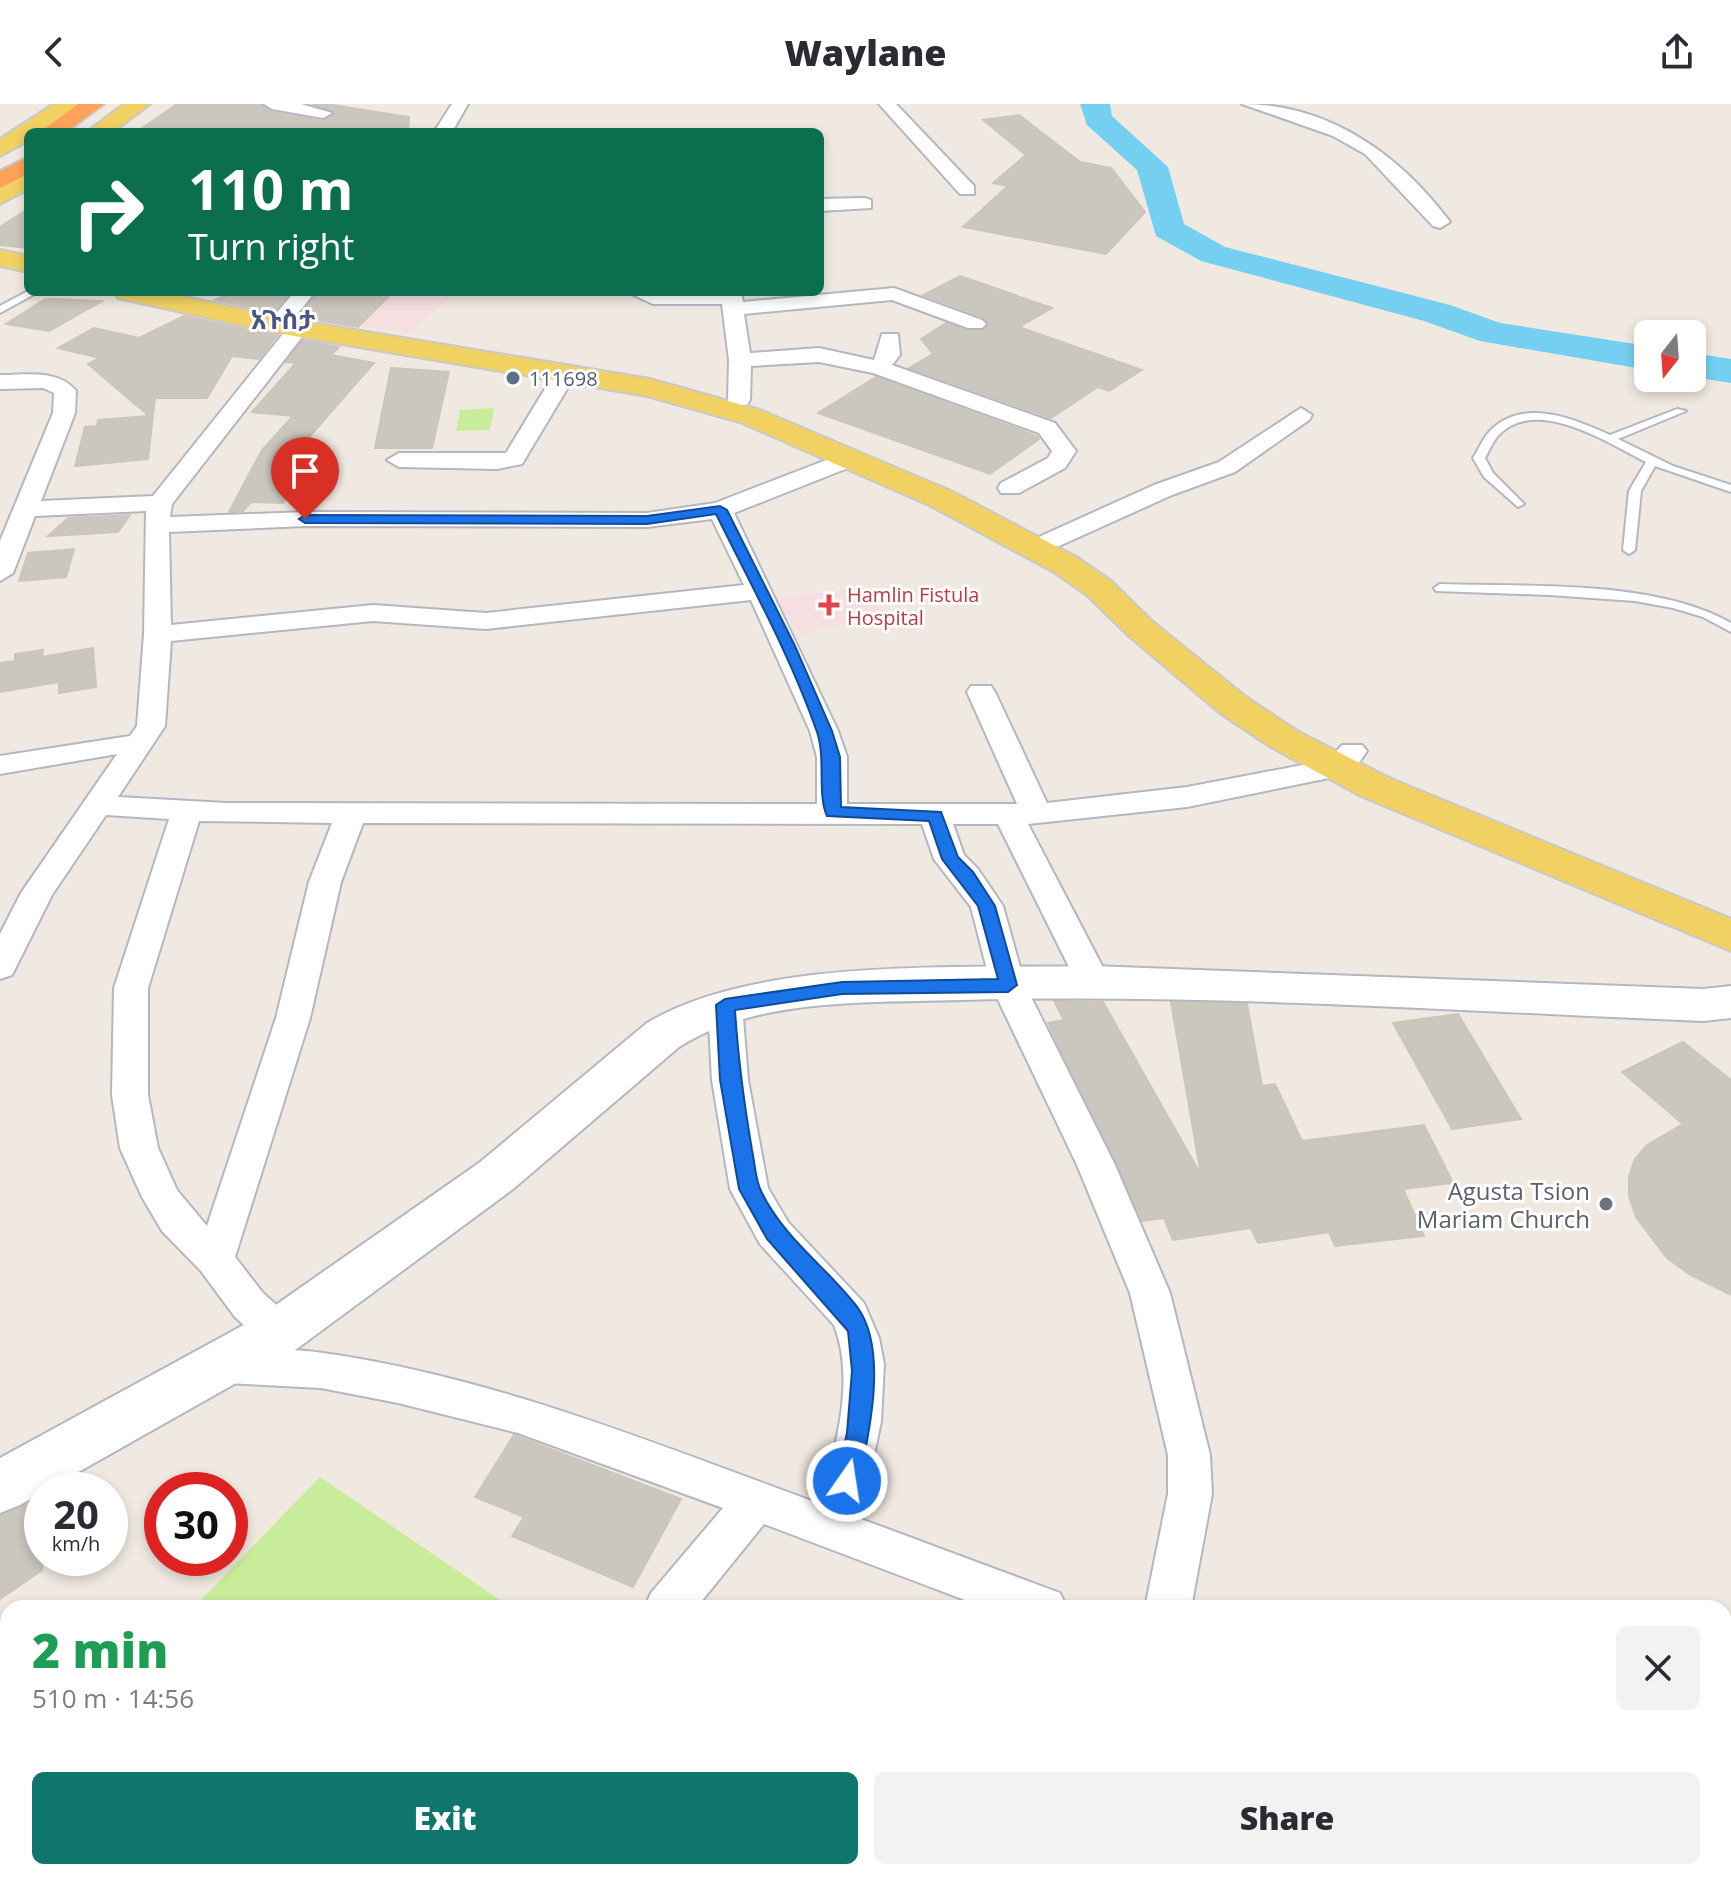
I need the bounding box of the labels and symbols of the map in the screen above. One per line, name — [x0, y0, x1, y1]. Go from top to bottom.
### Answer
district label: አጉስታ — [251, 301, 315, 337]
north arrow — [1634, 320, 1706, 392]
place label: 111698 — [529, 365, 598, 392]
marker: 111698 — [504, 369, 522, 387]
pin — [271, 437, 339, 519]
place label: Hamlin Fistula Hospital — [847, 581, 979, 631]
marker: Hamlin Fistula Hospital — [818, 594, 840, 616]
place label: Agusta Tsion Mariam Church — [1417, 1174, 1590, 1235]
marker: Agusta Tsion Mariam Church — [1597, 1195, 1615, 1213]
position arrow — [805, 1439, 889, 1523]
speed limit sign: 30 — [144, 1472, 248, 1576]

